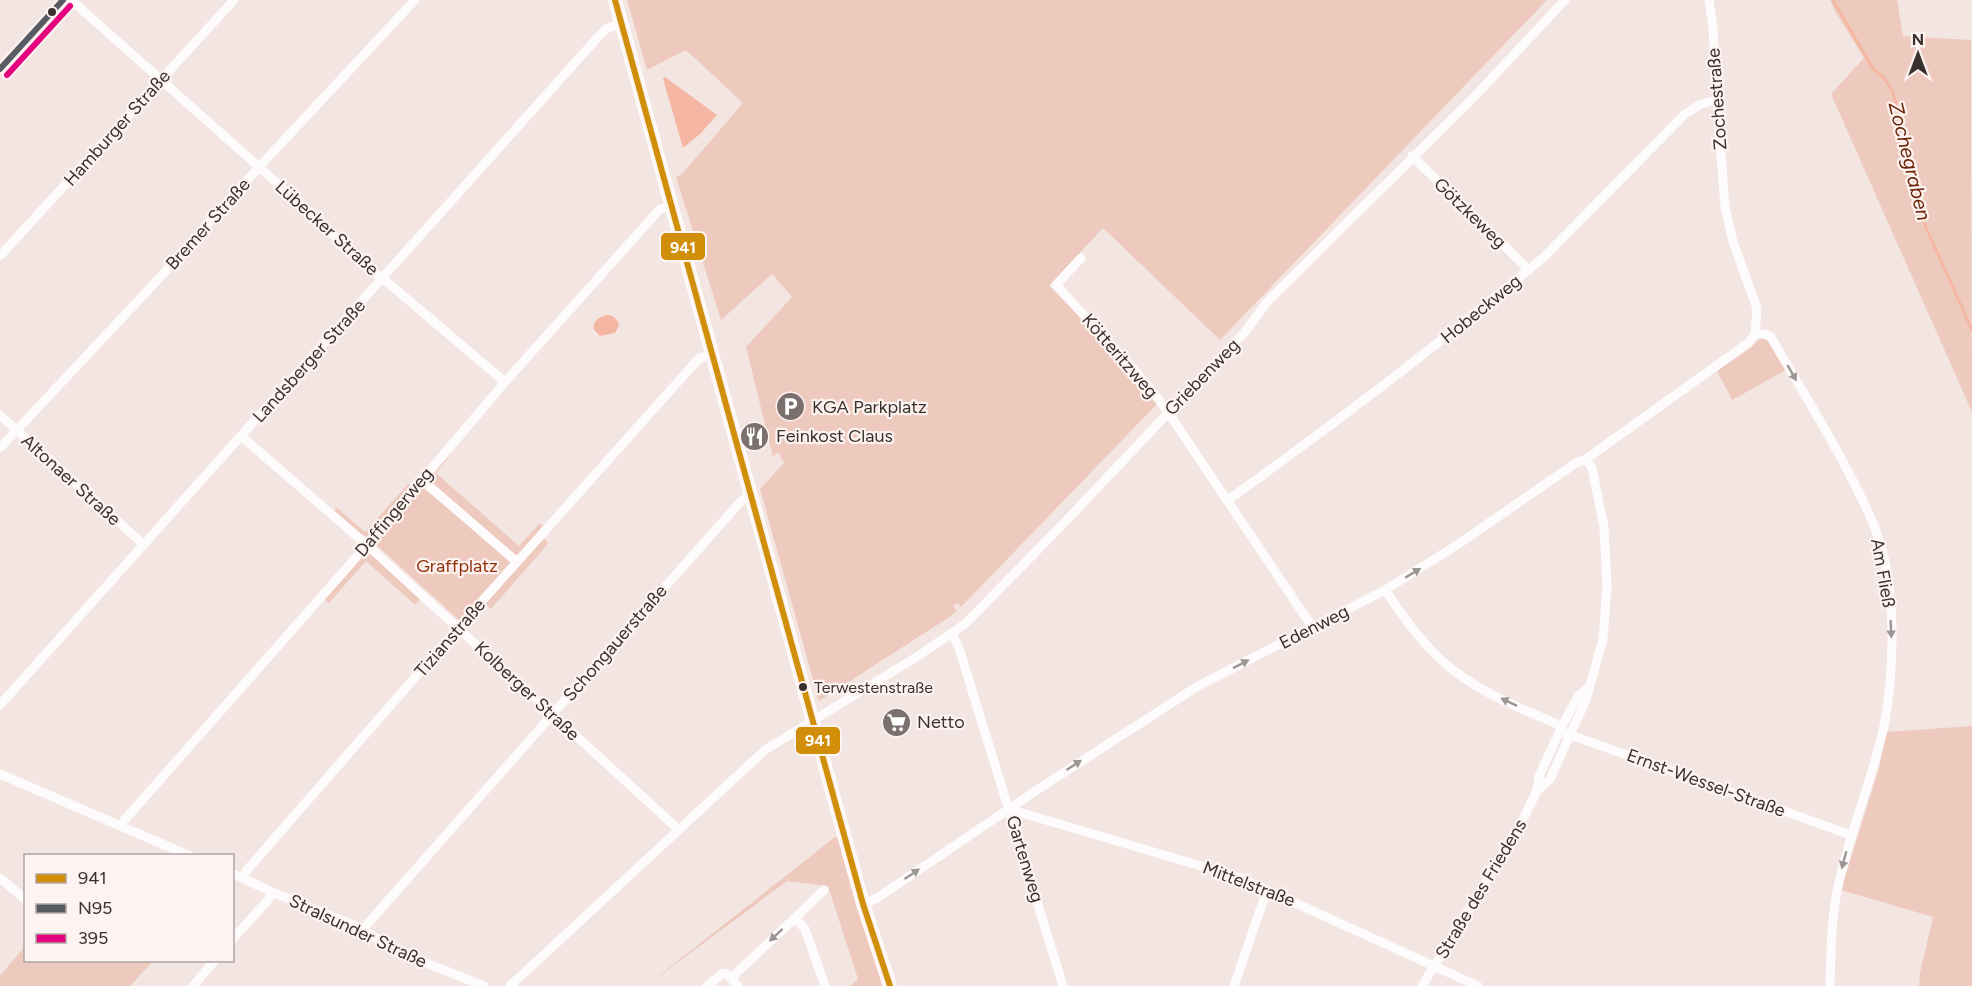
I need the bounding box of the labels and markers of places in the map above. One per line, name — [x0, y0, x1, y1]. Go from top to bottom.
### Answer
unlabelled marker — [46, 6, 58, 18]
parking icon: KGA Parkplatz — [775, 391, 807, 423]
place label: KGA Parkplatz — [812, 396, 927, 418]
restaurant icon: Feinkost Claus — [739, 420, 771, 452]
place label: Feinkost Claus — [776, 425, 893, 447]
place label: Terwestenstraße — [814, 678, 933, 697]
marker: Terwestenstraße — [797, 681, 809, 693]
supermarket icon: Netto — [880, 706, 912, 738]
place label: Netto — [917, 711, 965, 733]

